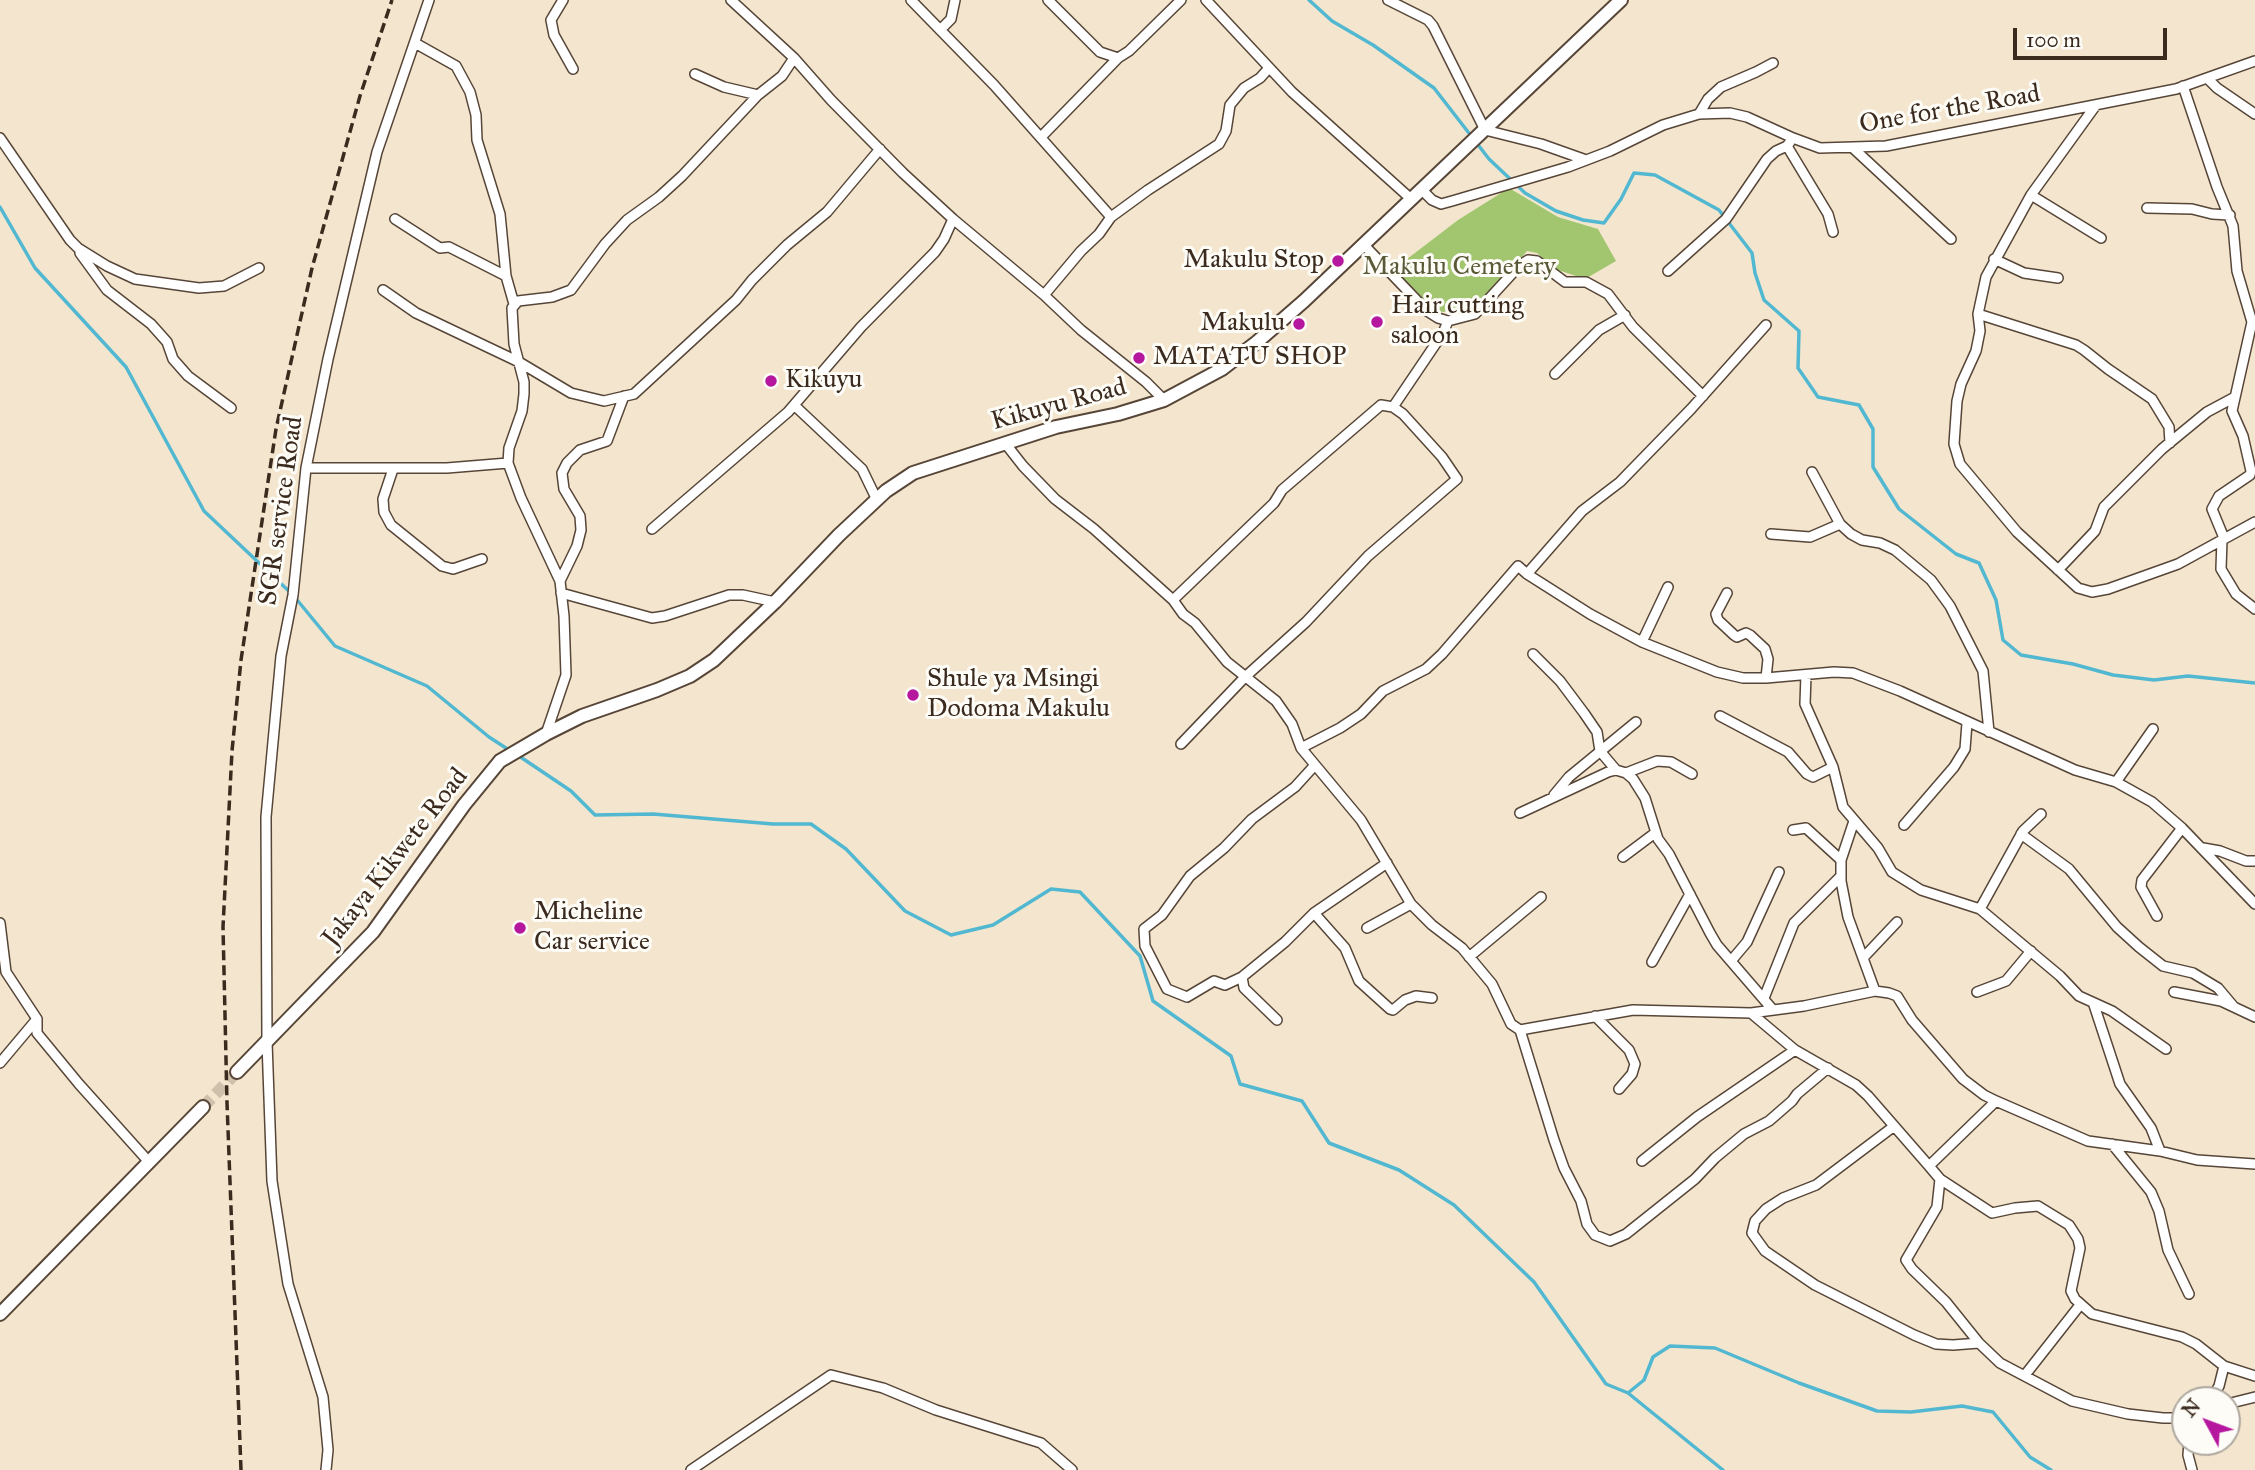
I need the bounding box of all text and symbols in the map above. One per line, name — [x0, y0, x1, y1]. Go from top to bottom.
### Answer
scale bar — [2017, 14, 2171, 58]
text: 100 m — [2026, 27, 2081, 53]
street label: One for the Road — [1857, 79, 2043, 141]
place label: Makulu Stop — [1183, 245, 1324, 277]
park label: Makulu Cemetery — [1362, 252, 1556, 284]
marker: Makulu Stop — [1330, 253, 1346, 269]
place label: Hair cutting saloon — [1391, 291, 1524, 352]
place label: Makulu — [1201, 308, 1285, 340]
marker: Hair cutting saloon — [1369, 314, 1385, 330]
marker: Makulu — [1291, 316, 1307, 332]
place label: MATATU SHOP — [1153, 342, 1346, 374]
marker: MATATU SHOP — [1131, 350, 1147, 366]
place label: Kikuyu — [785, 365, 862, 397]
street label: Kikuyu Road — [988, 372, 1130, 438]
marker: Kikuyu — [763, 373, 779, 389]
street label: SGR service Road — [253, 414, 311, 608]
place label: Shule ya Msingi Dodoma Makulu — [927, 664, 1110, 726]
marker: Shule ya Msingi Dodoma Makulu — [905, 687, 921, 703]
street label: Jakaya Kikwete Road — [316, 762, 476, 954]
place label: Micheline Car service — [534, 897, 650, 958]
marker: Micheline Car service — [512, 920, 528, 936]
north arrow — [2171, 1386, 2241, 1456]
text: N — [2177, 1395, 2205, 1422]

